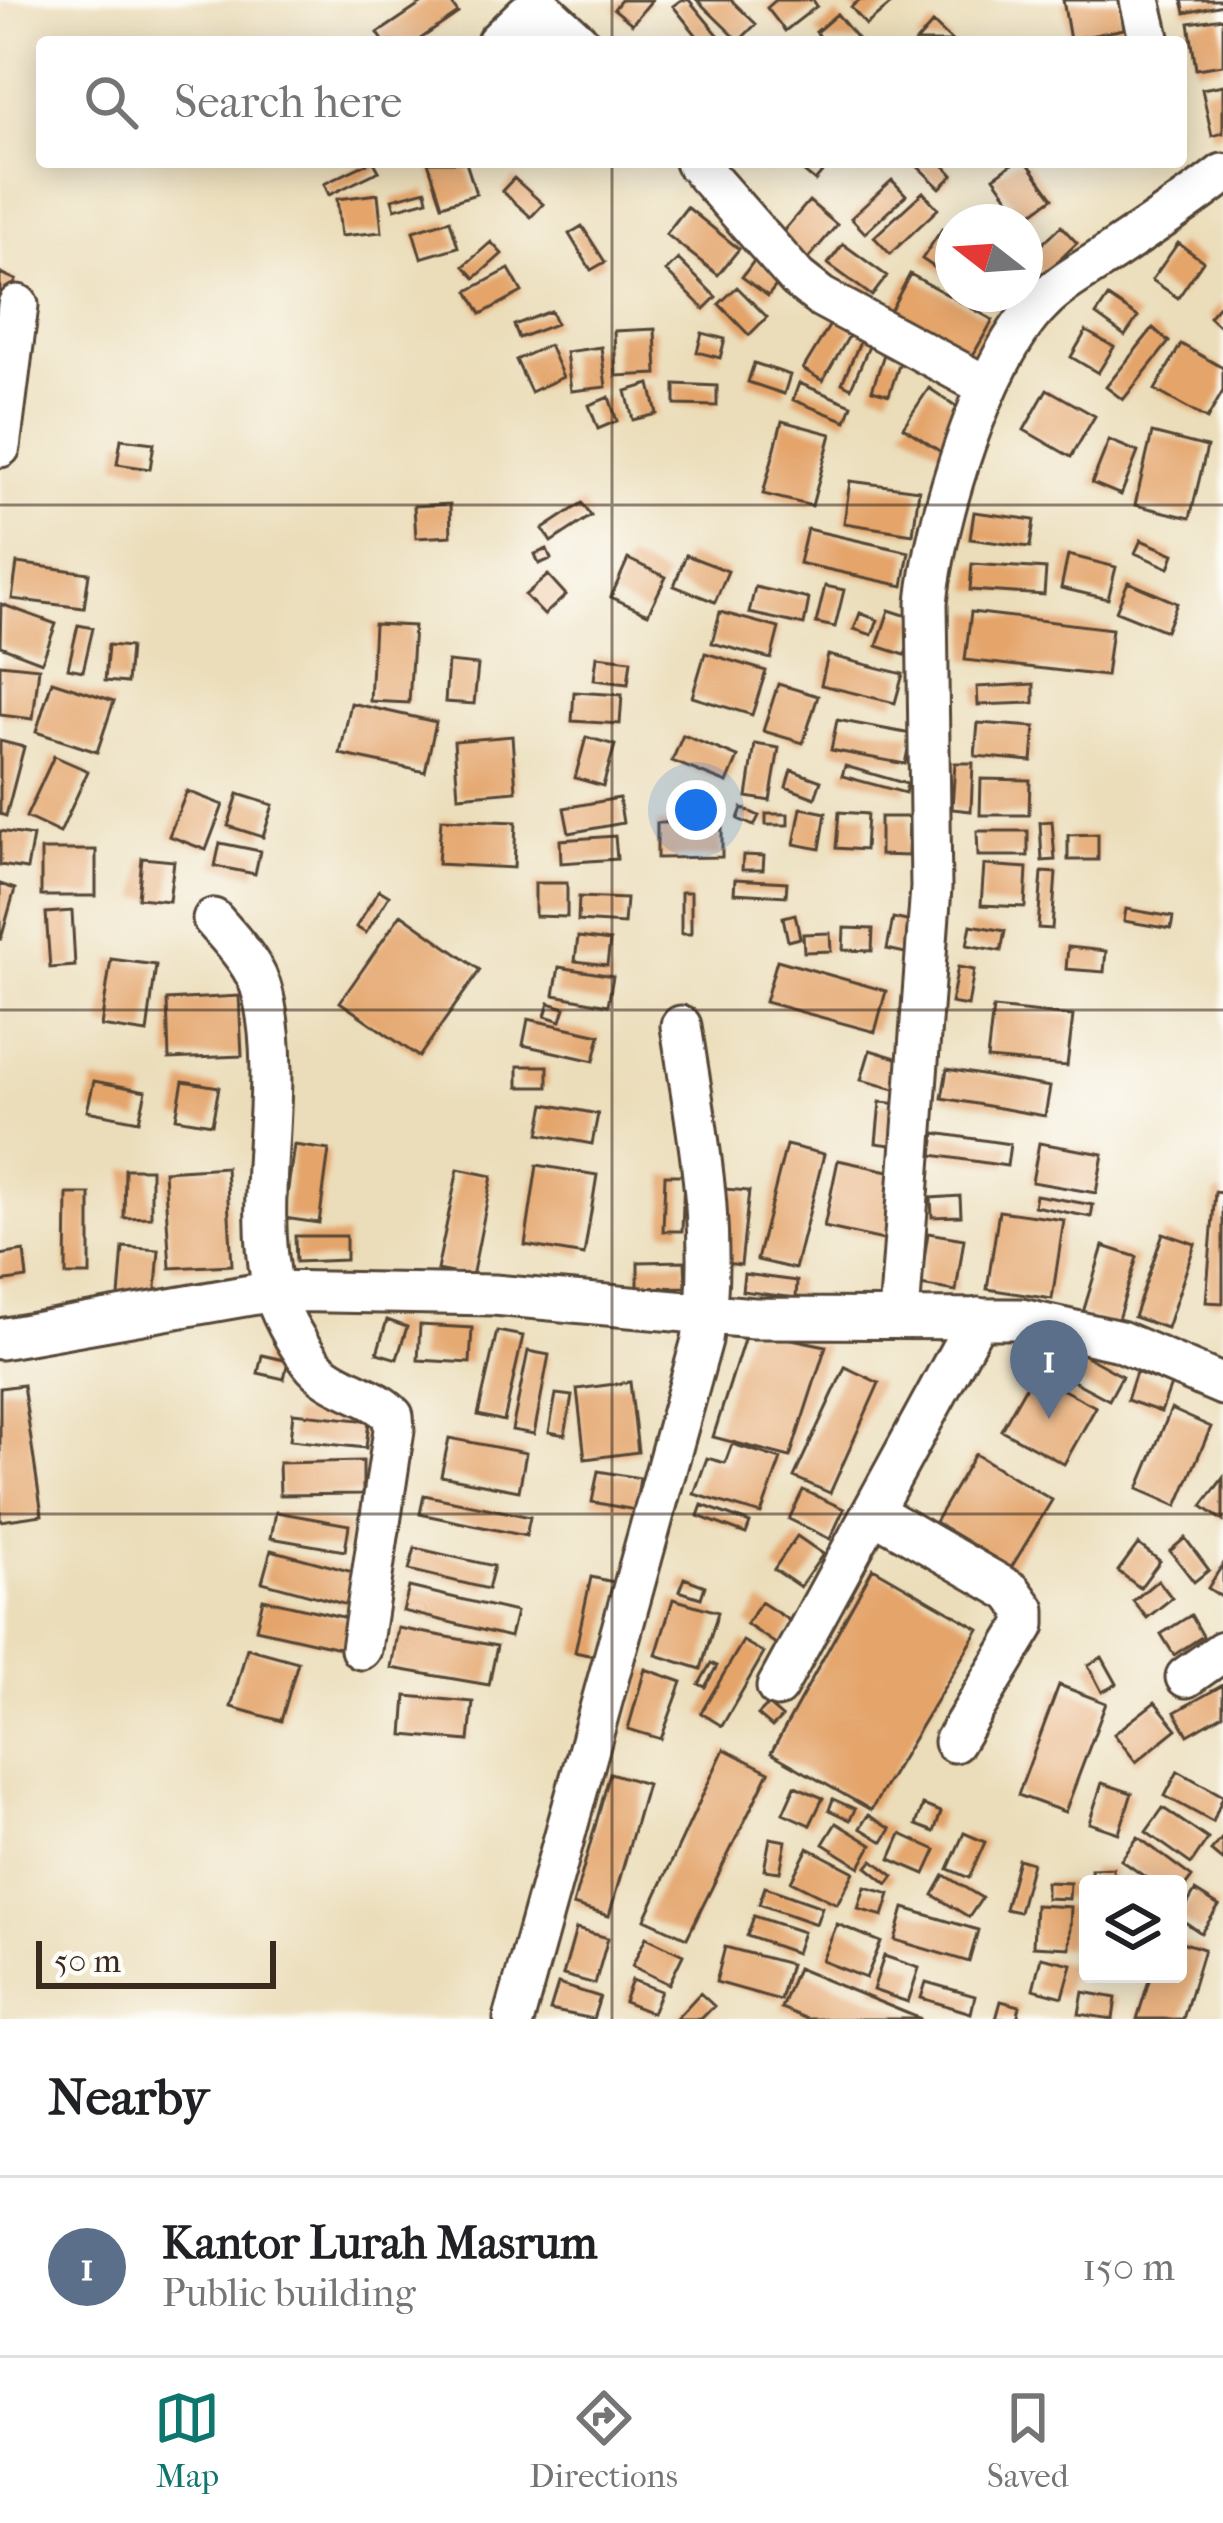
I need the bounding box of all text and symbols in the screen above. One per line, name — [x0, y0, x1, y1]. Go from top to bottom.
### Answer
search box — [36, 36, 1187, 168]
icon: search — [78, 69, 144, 135]
text: Search here — [174, 76, 402, 129]
north arrow — [935, 204, 1043, 312]
your location — [666, 780, 726, 840]
pin: 1 — [1010, 1320, 1088, 1419]
map controls — [1079, 1875, 1187, 1983]
button: layers — [1079, 1875, 1187, 1983]
scale bar — [36, 1935, 276, 1988]
text: 50 m — [54, 1942, 121, 1981]
text: Nearby — [48, 2067, 209, 2127]
text: Kantor Lurah Masrum — [162, 2217, 597, 2270]
text: 1 — [80, 2244, 94, 2290]
text: 150 m — [1082, 2244, 1175, 2290]
text: Public building — [162, 2270, 416, 2316]
tab: Map — [154, 2385, 220, 2496]
tab: Directions — [529, 2385, 678, 2496]
tab: Saved — [987, 2385, 1069, 2496]

